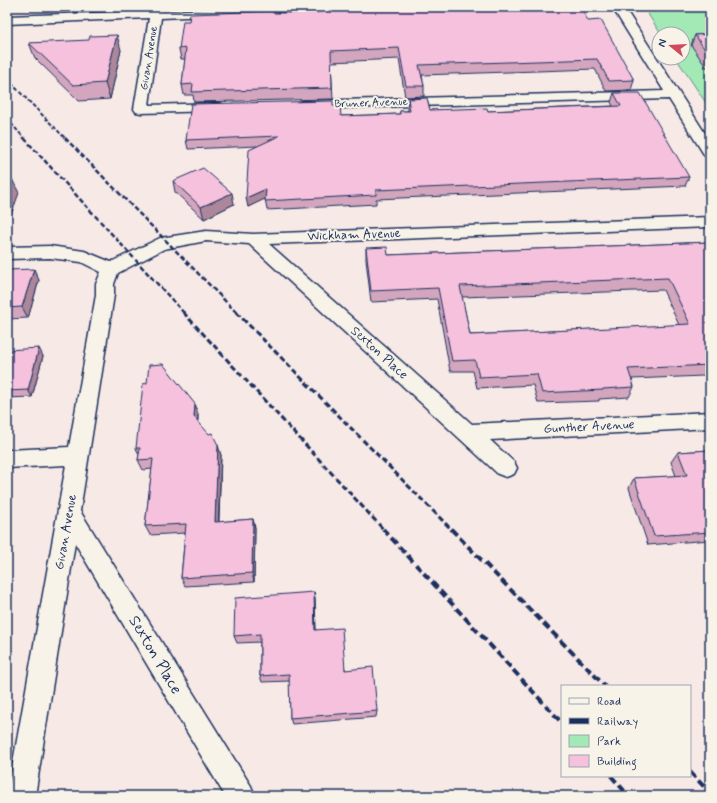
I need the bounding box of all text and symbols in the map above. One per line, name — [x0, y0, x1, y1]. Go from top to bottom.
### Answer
street label: Givan Avenue — [137, 25, 161, 91]
north arrow — [651, 26, 691, 66]
text: N — [655, 38, 670, 49]
street label: Bruner Avenue — [334, 95, 408, 111]
street label: Wickham Avenue — [307, 225, 401, 245]
street label: Sexton Place — [347, 323, 411, 383]
street label: Gunther Avenue — [543, 416, 635, 438]
street label: Givan Avenue — [51, 493, 81, 571]
street label: Sexton Place — [123, 612, 187, 698]
legend — [561, 685, 691, 777]
text: Road — [597, 694, 621, 710]
text: Railway — [597, 714, 639, 730]
text: Park — [597, 734, 621, 750]
text: Building — [597, 754, 637, 771]

